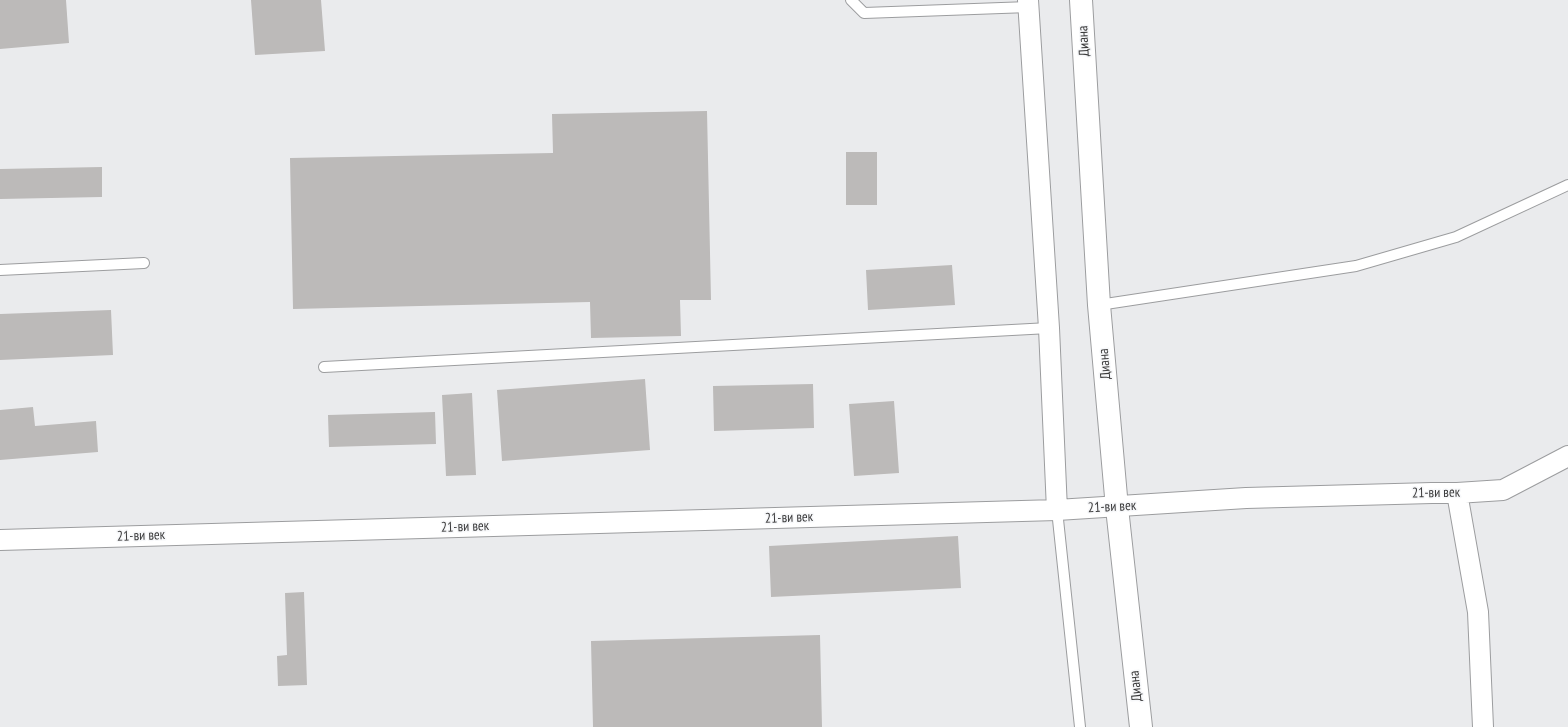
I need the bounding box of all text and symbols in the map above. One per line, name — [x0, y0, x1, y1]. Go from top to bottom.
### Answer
street label: Диана — [1075, 25, 1093, 57]
street label: Диана — [1095, 348, 1115, 380]
street label: 21-ви век — [1412, 484, 1460, 502]
street label: 21-ви век — [1087, 497, 1137, 517]
street label: 21-ви век — [765, 509, 813, 527]
street label: 21-ви век — [441, 518, 489, 536]
street label: 21-ви век — [117, 527, 165, 545]
street label: Диана — [1126, 670, 1146, 702]

